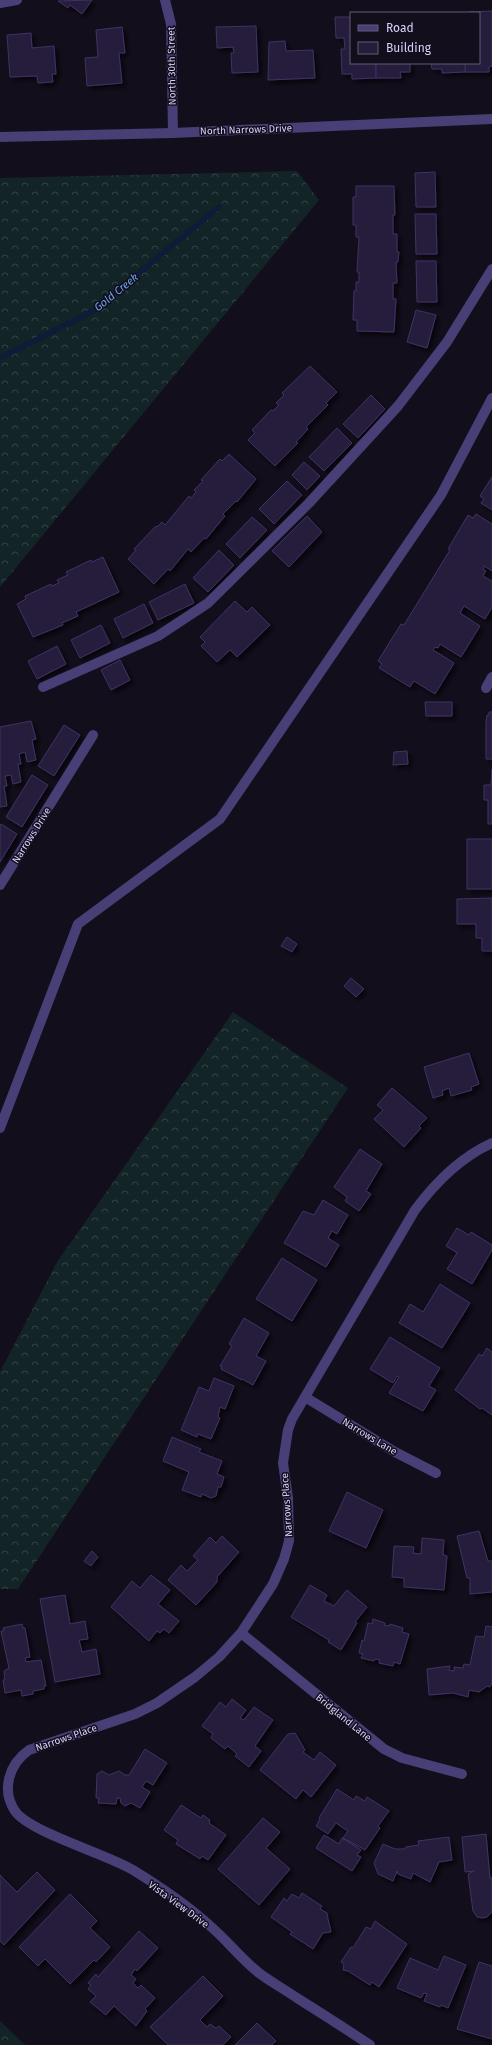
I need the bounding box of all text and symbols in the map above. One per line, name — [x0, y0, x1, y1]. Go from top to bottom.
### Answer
legend — [350, 12, 480, 64]
text: Road — [386, 21, 414, 35]
street label: North 30th Street — [165, 26, 179, 105]
text: Building — [386, 41, 432, 55]
street label: North Narrows Drive — [200, 122, 292, 138]
water label: Gold Creek — [92, 271, 141, 314]
street label: Narrows Drive — [10, 805, 54, 866]
street label: Narrows Lane — [340, 1416, 399, 1458]
street label: Narrows Place — [279, 1473, 295, 1537]
street label: Bridgland Lane — [313, 1692, 374, 1744]
street label: Narrows Place — [34, 1722, 99, 1754]
street label: Vista View Drive — [146, 1879, 211, 1931]

